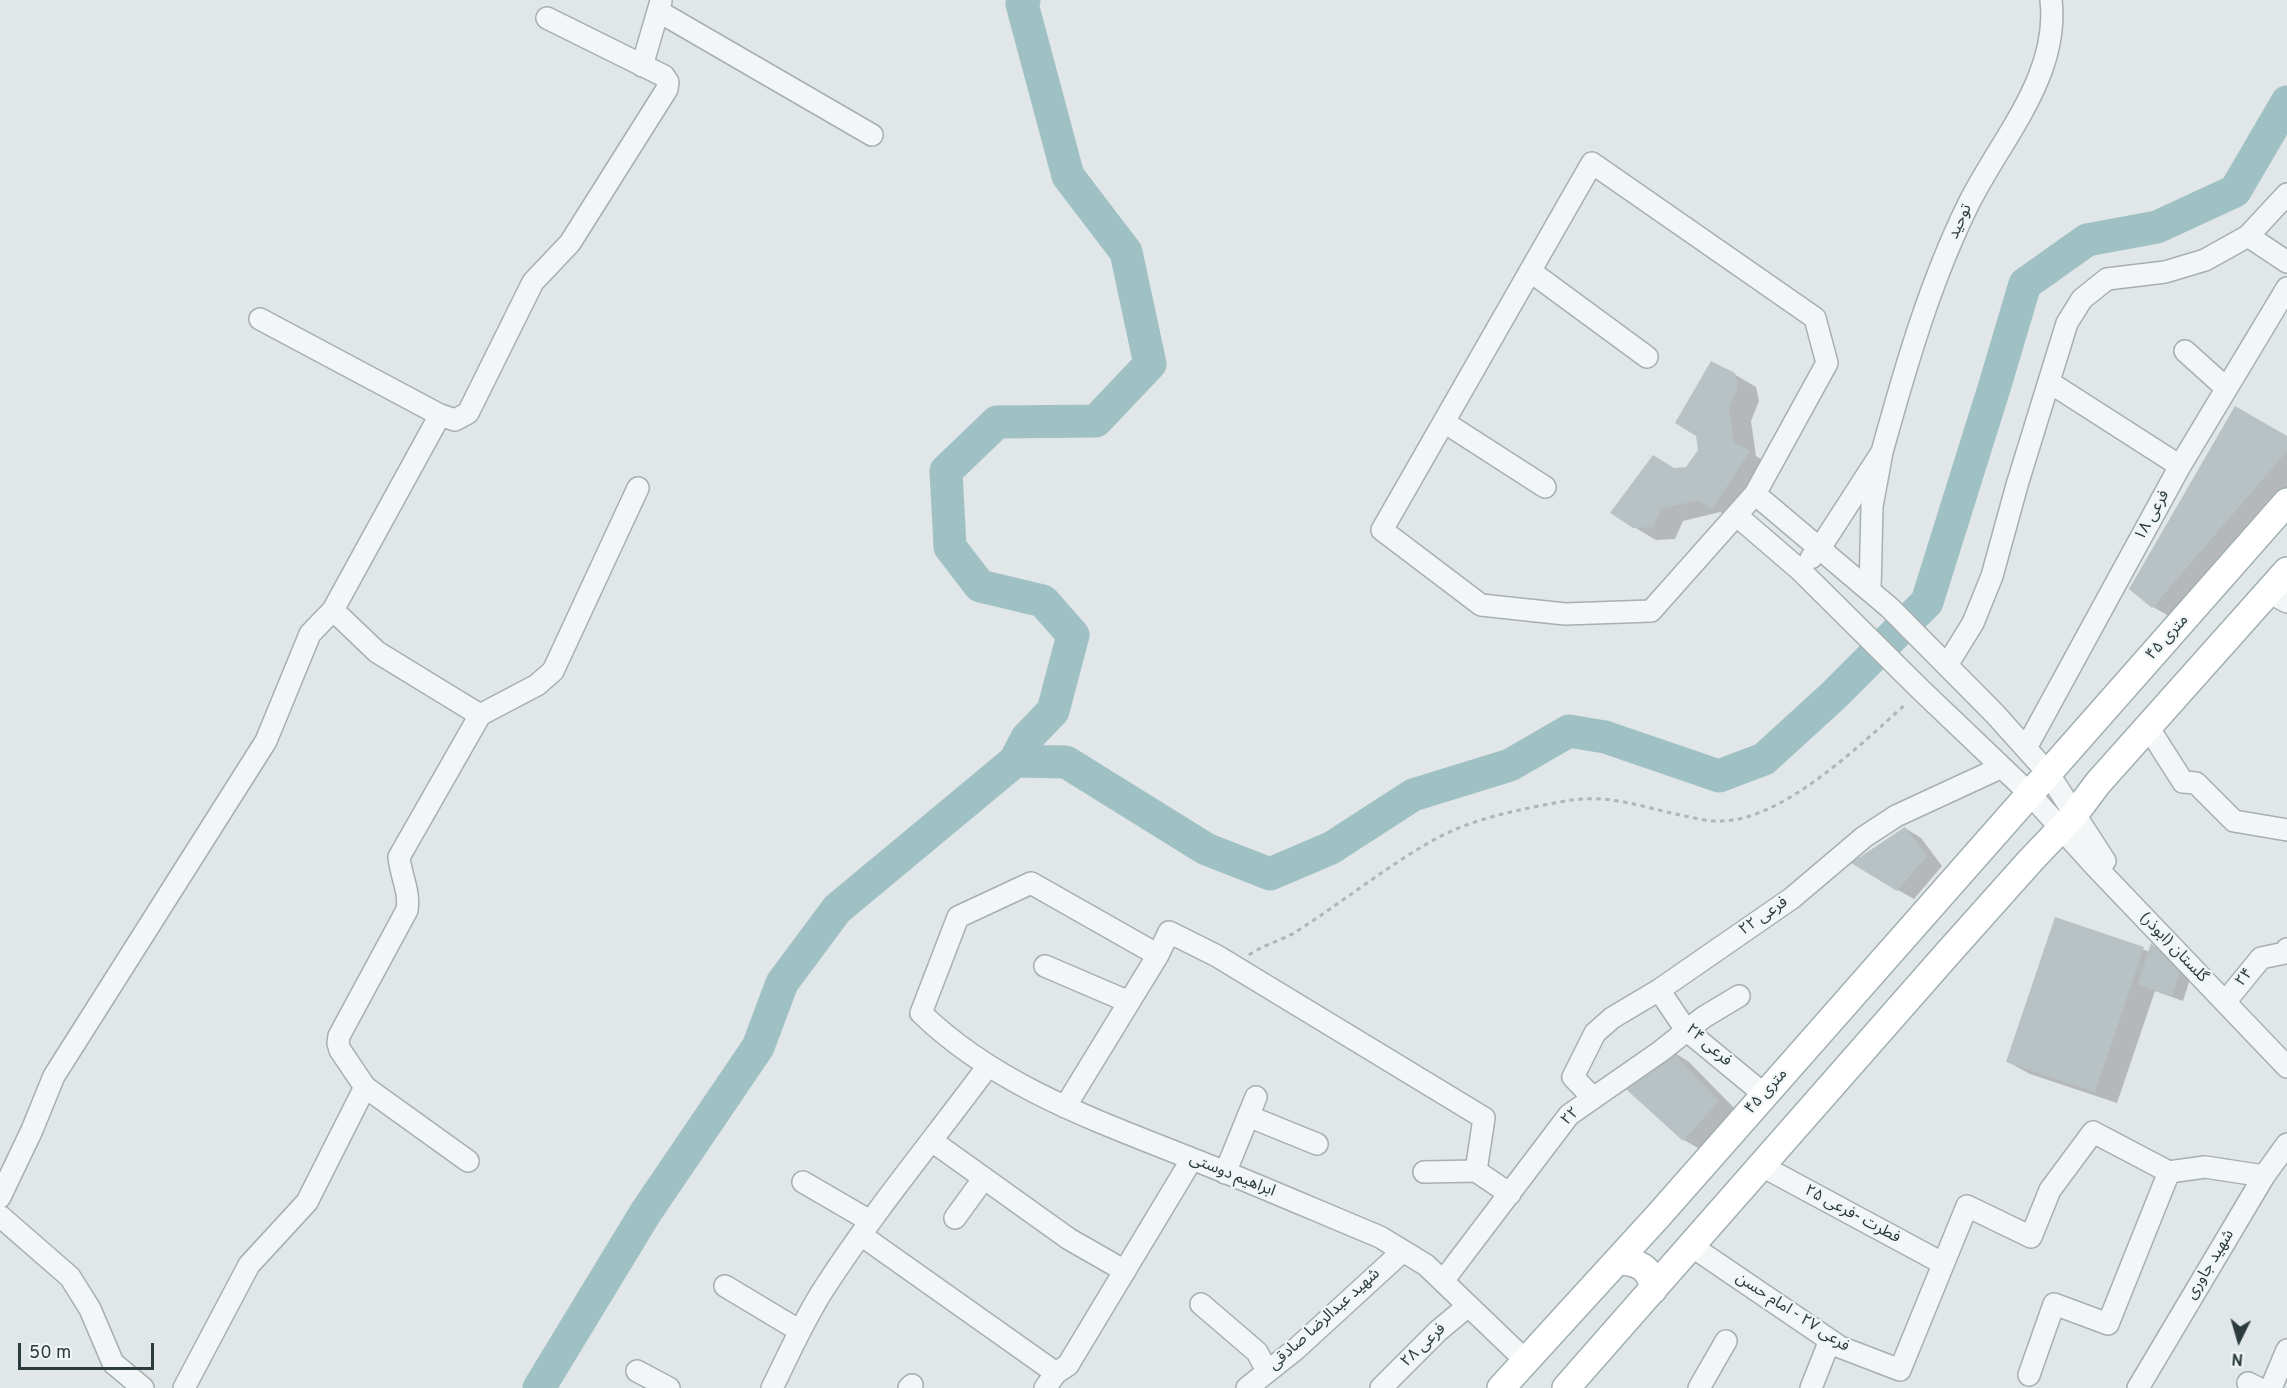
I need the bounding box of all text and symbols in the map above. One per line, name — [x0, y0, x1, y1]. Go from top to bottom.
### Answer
street label: توحید — [1945, 202, 1977, 242]
street label: فرعی ۱۸ — [2131, 487, 2175, 545]
street label: ۴۵ متری — [2142, 611, 2194, 665]
street label: فرعی ۲۲ — [1736, 893, 1792, 941]
street label: گلستان (ابوذر) — [2135, 909, 2211, 987]
street label: ۲۴ — [2232, 965, 2258, 991]
street label: فرعی ۲۴ — [1681, 1021, 1735, 1071]
street label: ۴۵ متری — [1741, 1065, 1793, 1119]
street label: ۲۲ — [1558, 1104, 1584, 1130]
street label: ابراهیم دوستی — [1186, 1150, 1278, 1202]
street label: فطرت -فرعی ۲۵ — [1801, 1182, 1903, 1248]
street label: شهید جاوری — [2183, 1227, 2239, 1303]
street label: شهید عبدالرضا صادقی — [1265, 1265, 1385, 1375]
street label: فرعی ۲۷ - امام حسن — [1731, 1269, 1853, 1357]
north arrow — [2209, 1310, 2269, 1370]
street label: فرعی ۲۸ — [1398, 1320, 1450, 1372]
scale bar — [21, 1331, 158, 1369]
text: 50 m — [29, 1342, 71, 1365]
text: N — [2231, 1347, 2244, 1368]

